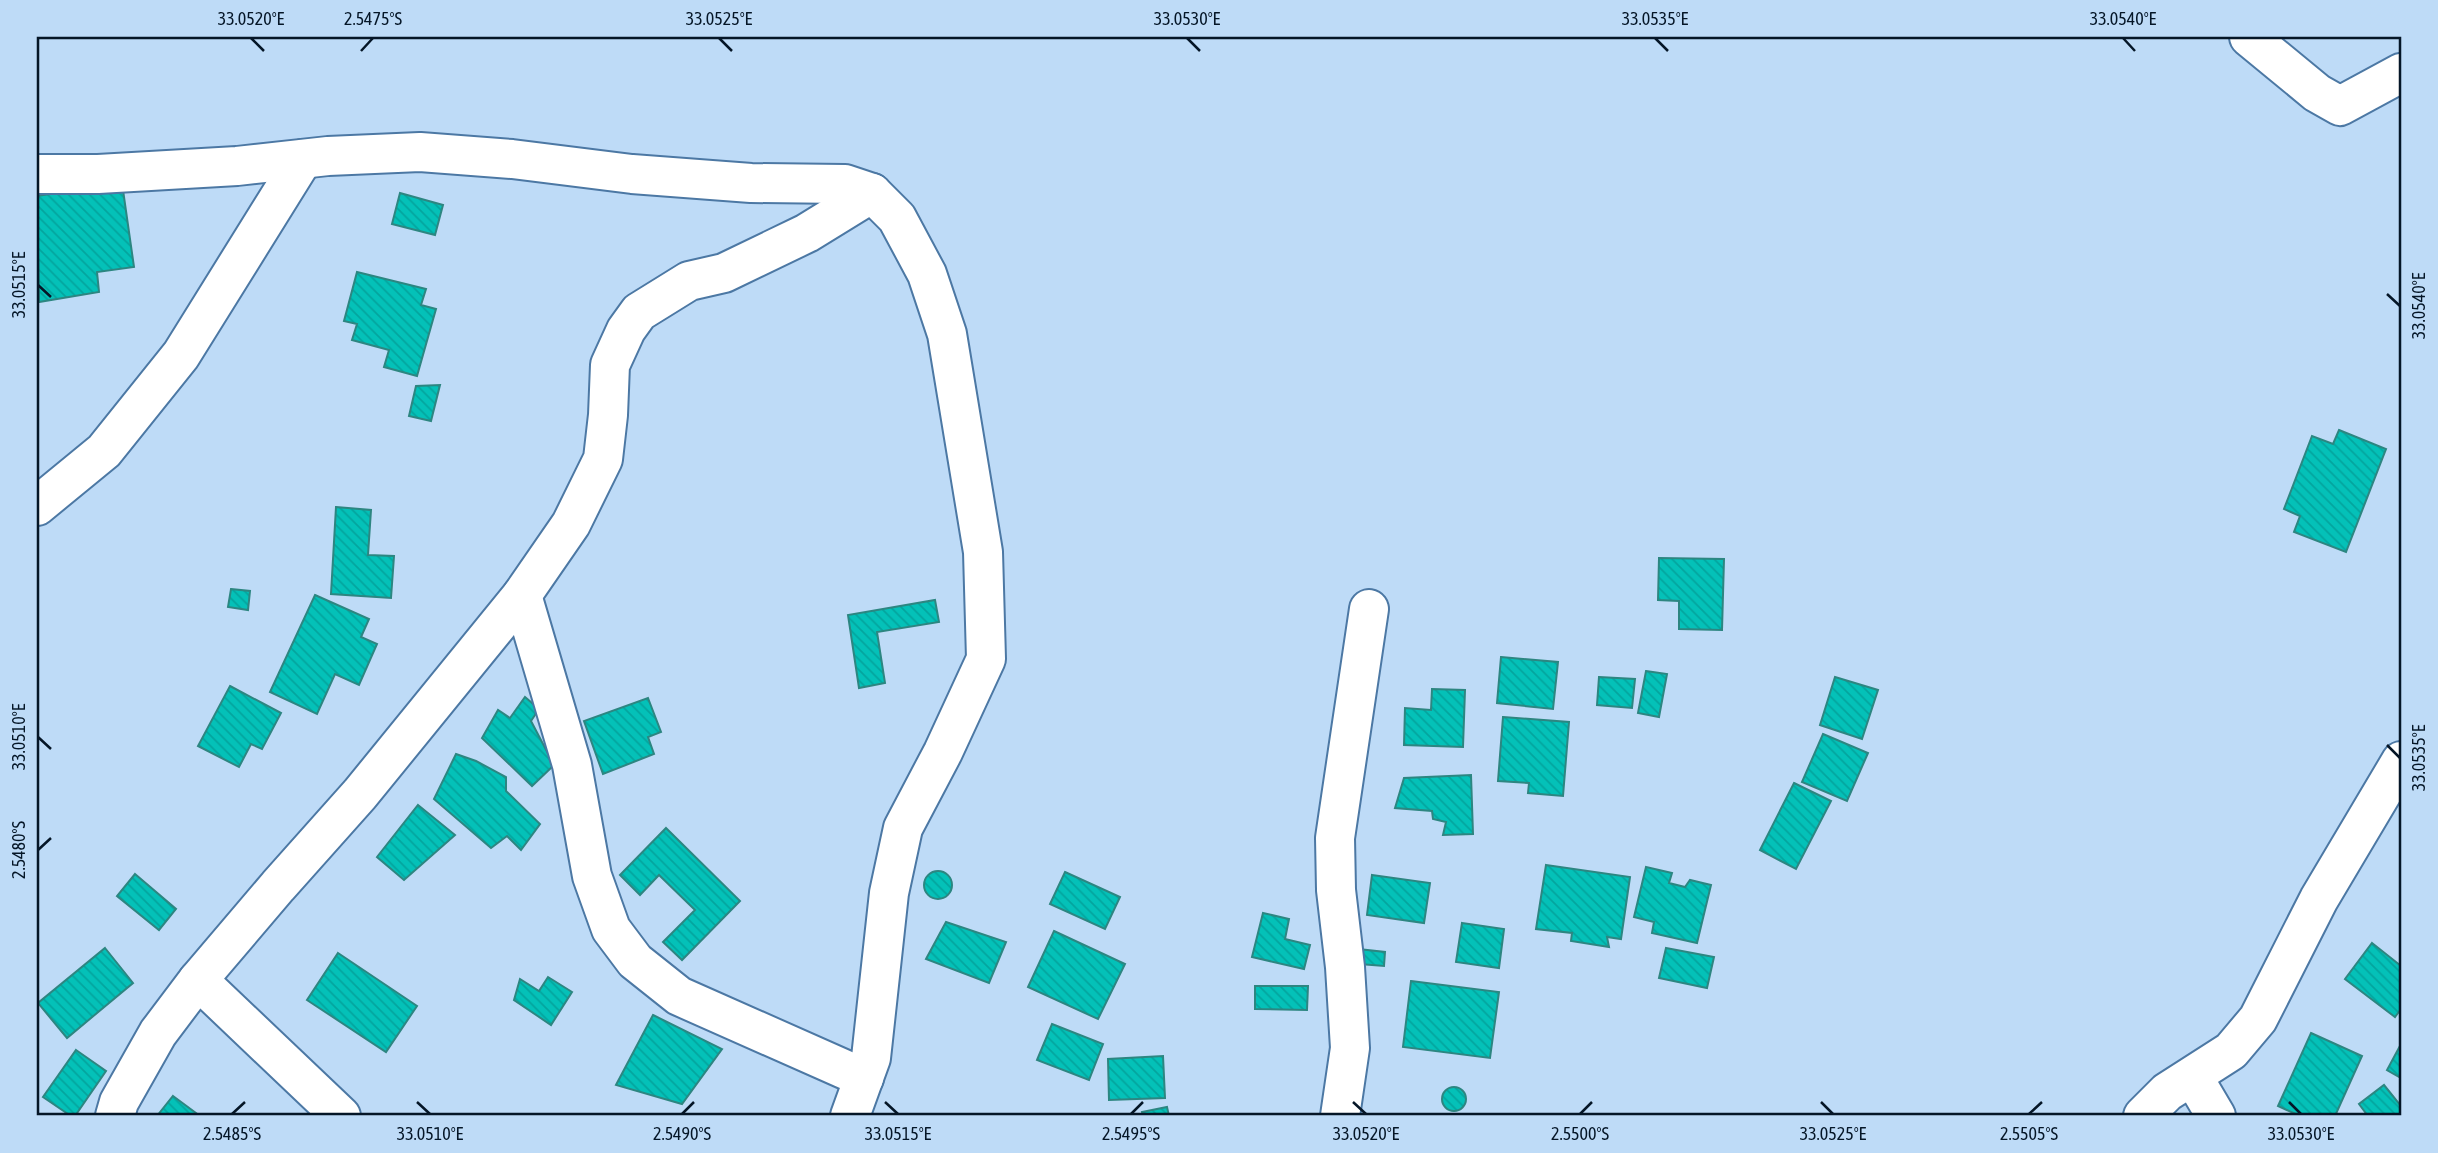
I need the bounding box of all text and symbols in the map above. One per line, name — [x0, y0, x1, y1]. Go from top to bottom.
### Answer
text: 33.0520°E — [218, 8, 285, 29]
text: 2.5475°S — [344, 8, 402, 29]
text: 33.0525°E — [686, 8, 753, 29]
text: 33.0530°E — [1154, 8, 1221, 29]
text: 33.0535°E — [1622, 8, 1689, 29]
text: 33.0540°E — [2090, 8, 2157, 29]
text: 33.0515°E — [8, 251, 29, 318]
text: 33.0540°E — [2408, 272, 2429, 339]
text: 33.0510°E — [8, 703, 29, 770]
text: 33.0535°E — [2408, 724, 2429, 791]
text: 2.5480°S — [8, 821, 29, 879]
text: 2.5485°S — [203, 1123, 261, 1144]
text: 33.0510°E — [397, 1123, 464, 1144]
text: 2.5490°S — [653, 1123, 711, 1144]
text: 33.0515°E — [865, 1123, 932, 1144]
text: 2.5495°S — [1102, 1123, 1160, 1144]
text: 33.0520°E — [1333, 1123, 1400, 1144]
text: 2.5500°S — [1551, 1123, 1609, 1144]
text: 33.0525°E — [1800, 1123, 1867, 1144]
text: 2.5505°S — [2000, 1123, 2058, 1144]
text: 33.0530°E — [2268, 1123, 2335, 1144]

